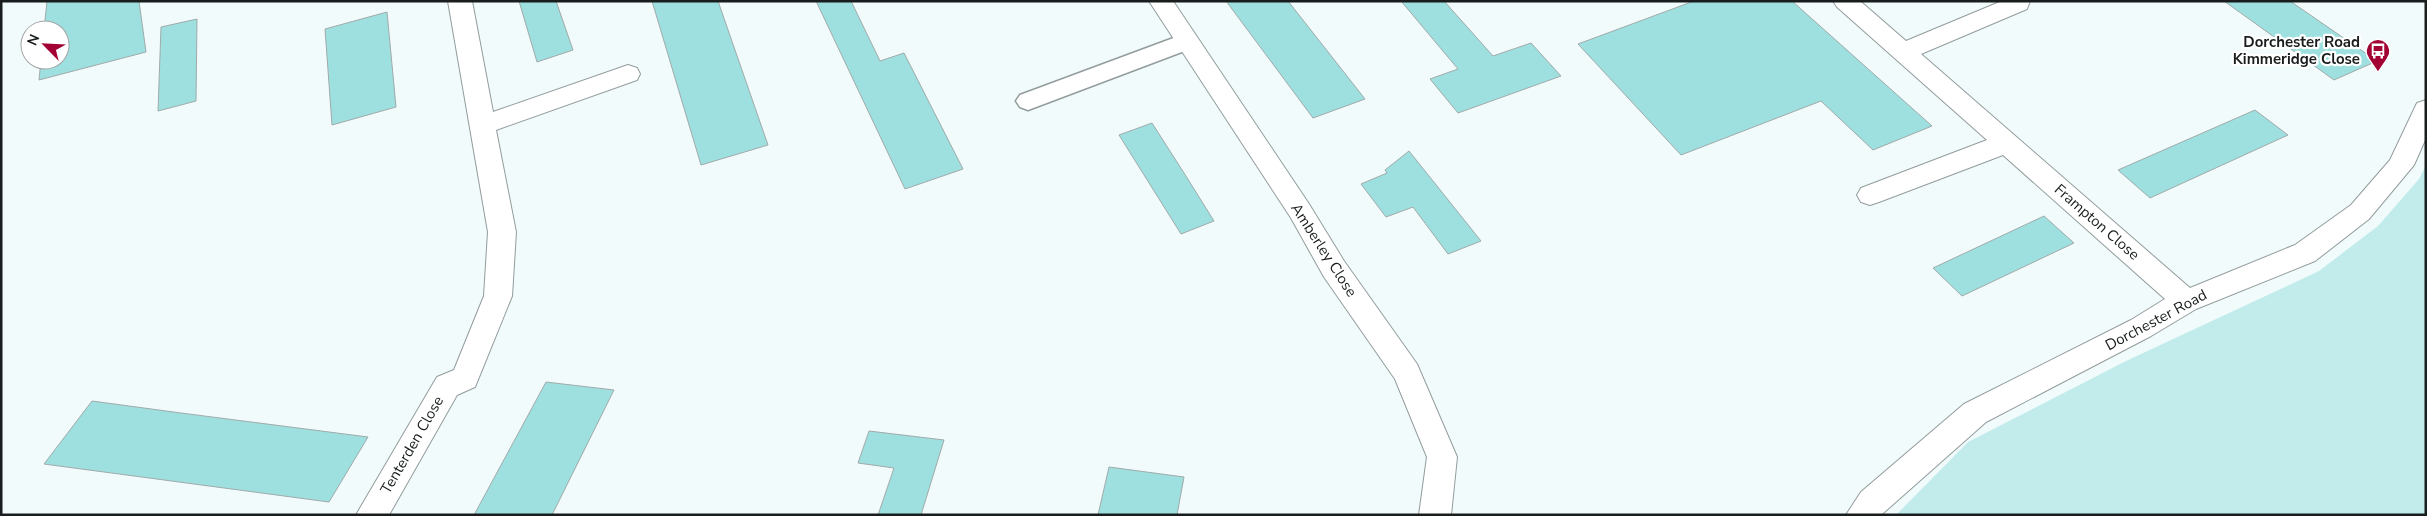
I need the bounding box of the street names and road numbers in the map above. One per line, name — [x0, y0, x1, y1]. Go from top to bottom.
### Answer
street label: Frampton Close — [2050, 179, 2144, 265]
street label: Amberley Close — [1286, 199, 1362, 301]
street label: Dorchester Road — [2102, 285, 2210, 355]
street label: Tenterden Close — [376, 392, 448, 498]

